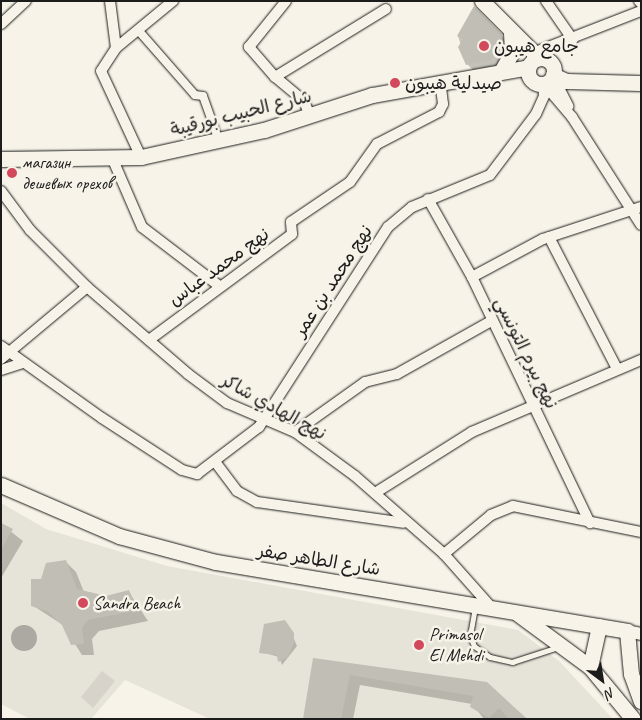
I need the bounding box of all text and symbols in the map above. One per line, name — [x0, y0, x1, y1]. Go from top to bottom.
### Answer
place label: جامع هيبون — [494, 35, 579, 57]
marker: جامع هيبون — [478, 40, 490, 52]
place label: صيدلية هيبون — [405, 72, 502, 94]
marker: صيدلية هيبون — [389, 77, 401, 89]
street label: شارع الحبيب بورقيبة — [168, 85, 314, 141]
place label: магазин дешевых орехов — [22, 152, 112, 194]
marker: магазин дешевых орехов — [6, 167, 18, 179]
street label: نهج محمد بن عمر — [289, 221, 377, 341]
street label: نهج محمد عباس — [164, 223, 274, 311]
street label: نهج بيرم التونسي — [490, 294, 562, 412]
street label: نهج الهادي شاكر — [218, 369, 330, 445]
street label: شارع الطاهر صفر — [256, 540, 382, 580]
place label: Sandra Beach — [93, 592, 180, 614]
marker: Sandra Beach — [77, 597, 89, 609]
place label: Primasol El Mehdi — [429, 624, 484, 666]
marker: Primasol El Mehdi — [413, 639, 425, 651]
north arrow — [577, 655, 627, 705]
text: N — [602, 684, 618, 703]

